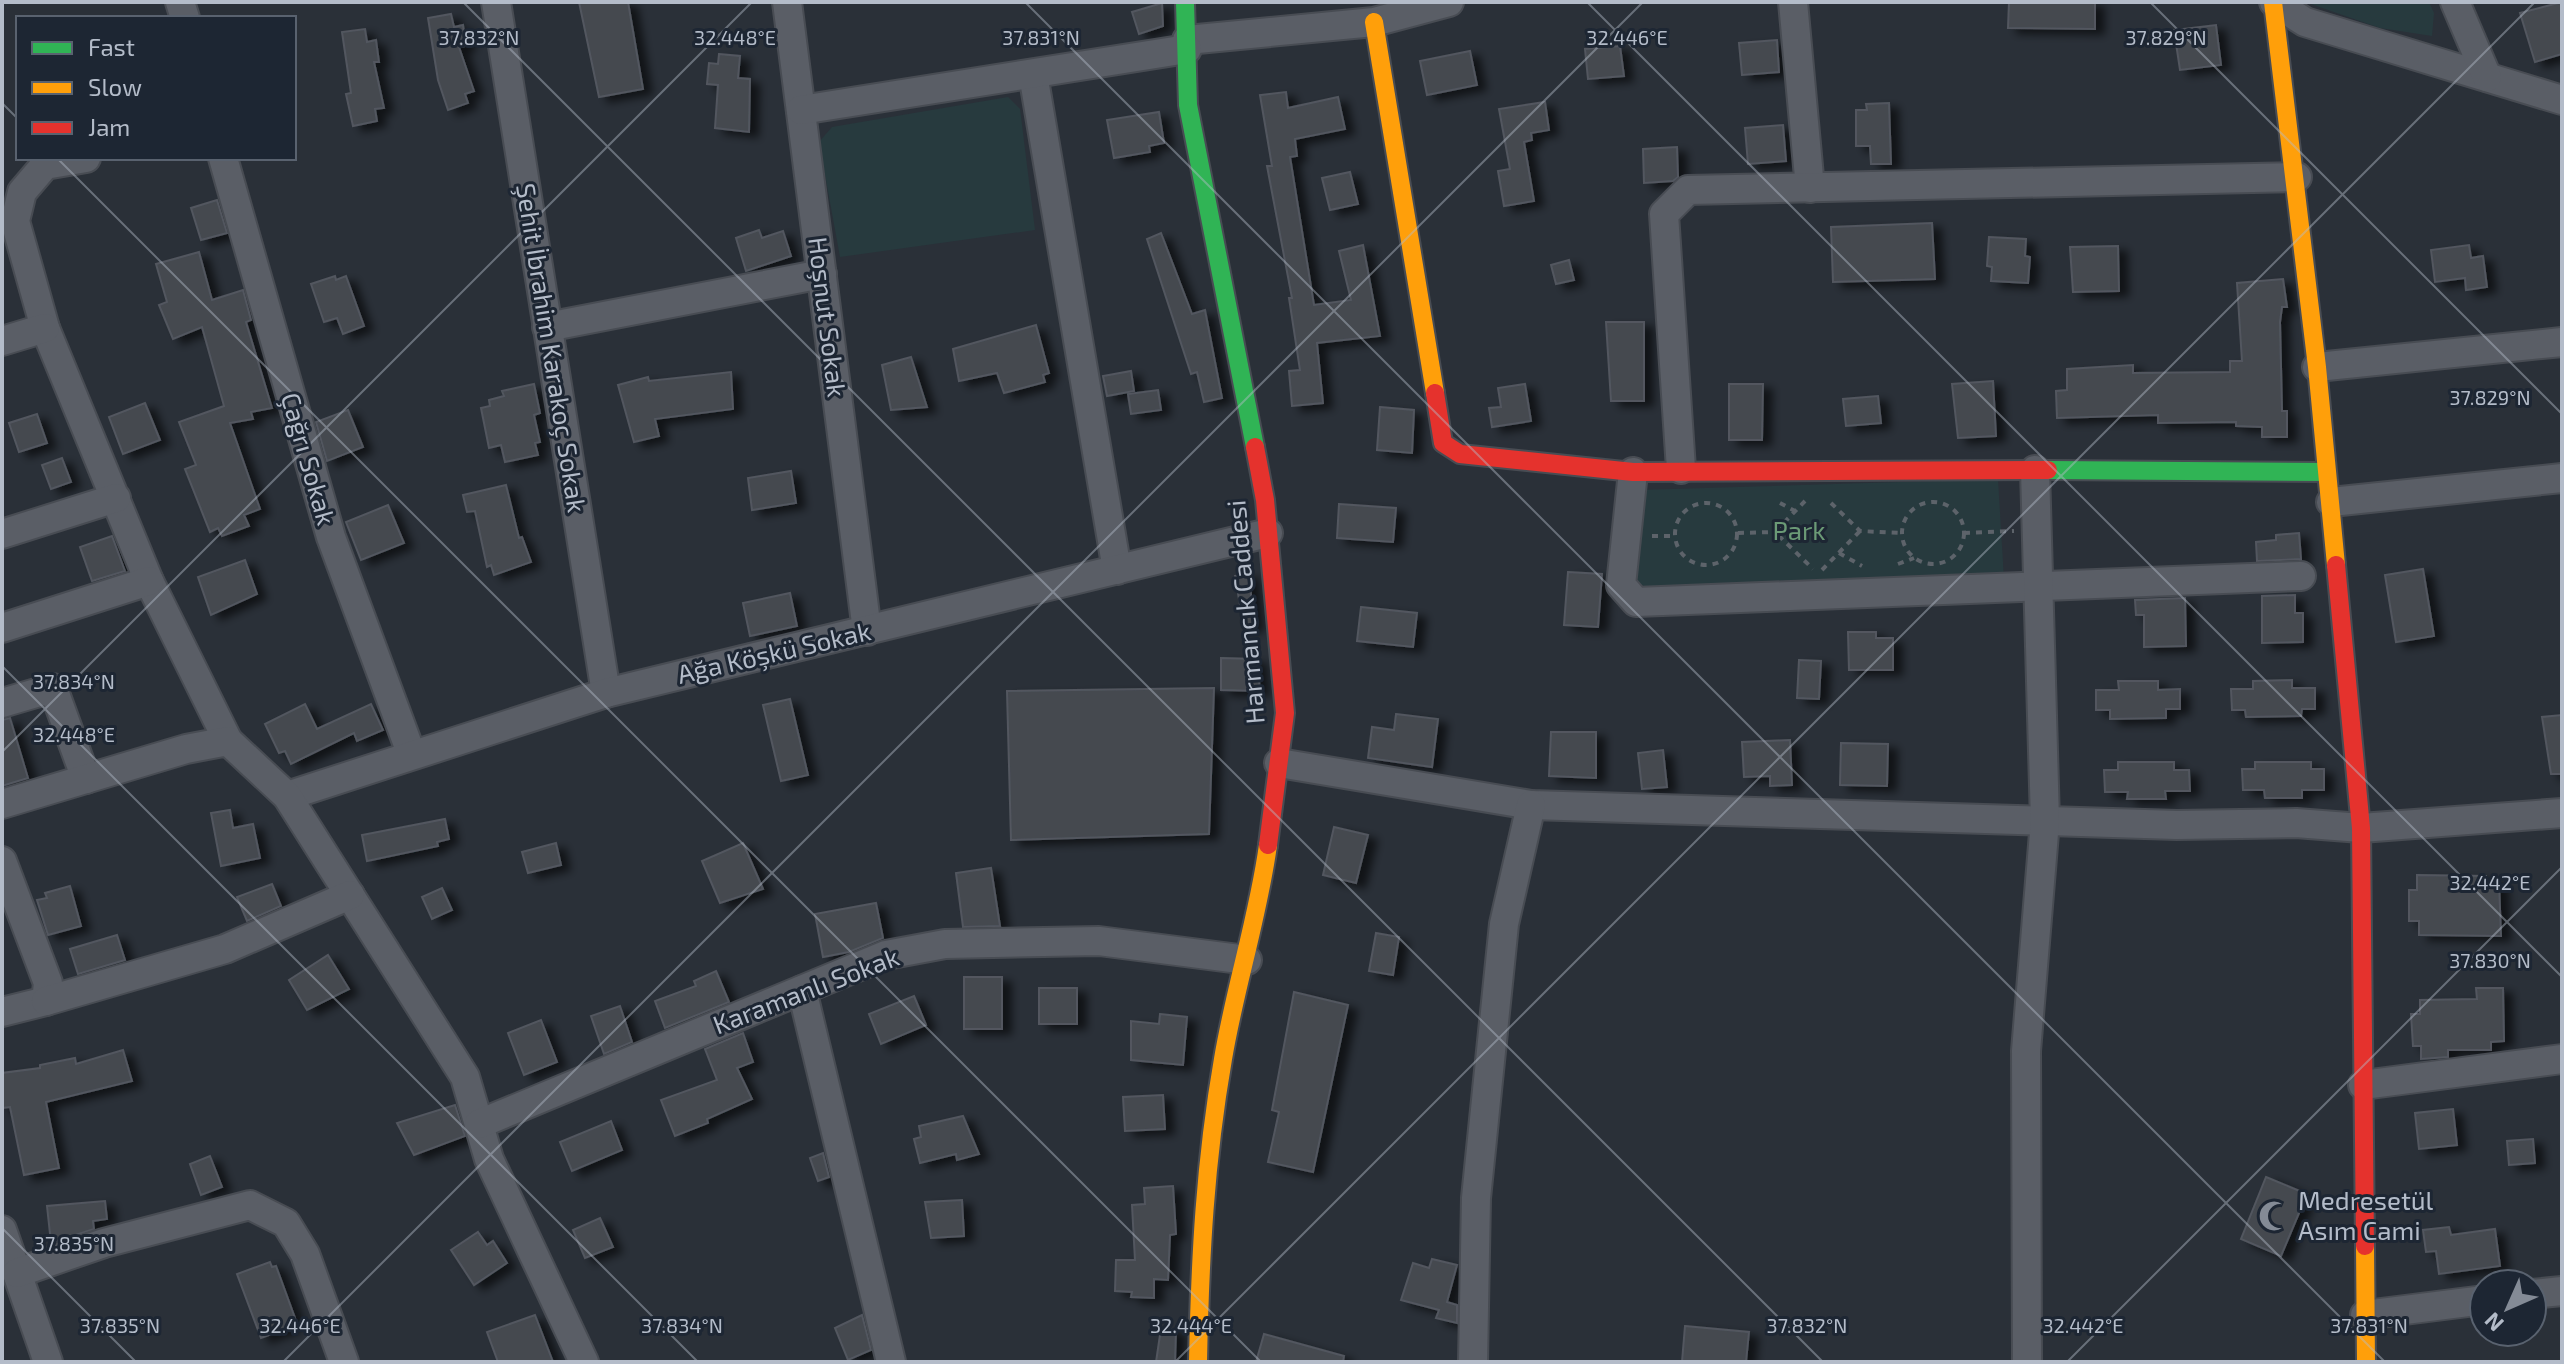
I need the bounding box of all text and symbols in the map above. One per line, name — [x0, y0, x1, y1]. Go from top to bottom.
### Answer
legend — [16, 16, 296, 160]
text: 37.832°N — [439, 25, 519, 49]
text: 32.448°E — [694, 25, 776, 49]
text: 37.831°N — [1002, 25, 1080, 49]
text: 32.446°E — [1586, 25, 1668, 49]
text: 37.829°N — [2125, 25, 2207, 49]
text: Fast — [88, 32, 135, 61]
text: Slow — [88, 72, 142, 101]
text: Jam — [88, 112, 130, 141]
street label: Şehit İbrahim Karakoç Sokak — [509, 181, 594, 515]
street label: Hoşnut Sokak — [801, 235, 854, 399]
text: 37.829°N — [2449, 385, 2531, 409]
street label: Çağrı Sokak — [274, 389, 343, 529]
street label: Harmancık Caddesi — [1219, 499, 1270, 725]
park label: Park — [1772, 514, 1826, 545]
street label: Ağa Köşkü Sokak — [674, 614, 874, 691]
text: 37.834°N — [33, 669, 115, 693]
text: 32.448°E — [33, 722, 115, 746]
text: 32.442°E — [2449, 870, 2531, 894]
street label: Karamanlı Sokak — [708, 940, 903, 1039]
text: 37.830°N — [2449, 948, 2531, 972]
place label: Medresetül Asım Cami — [2298, 1184, 2434, 1245]
mosque icon: Medresetül Asım Cami — [2257, 1199, 2291, 1233]
text: 37.835°N — [34, 1231, 114, 1255]
north arrow — [2468, 1268, 2548, 1348]
text: N — [2478, 1308, 2508, 1338]
text: 37.835°N — [80, 1313, 160, 1337]
text: 32.446°E — [259, 1313, 341, 1337]
text: 37.834°N — [641, 1313, 723, 1337]
text: 32.444°E — [1150, 1313, 1232, 1337]
text: 37.832°N — [1767, 1313, 1847, 1337]
text: 32.442°E — [2042, 1313, 2124, 1337]
text: 37.831°N — [2330, 1313, 2408, 1337]

